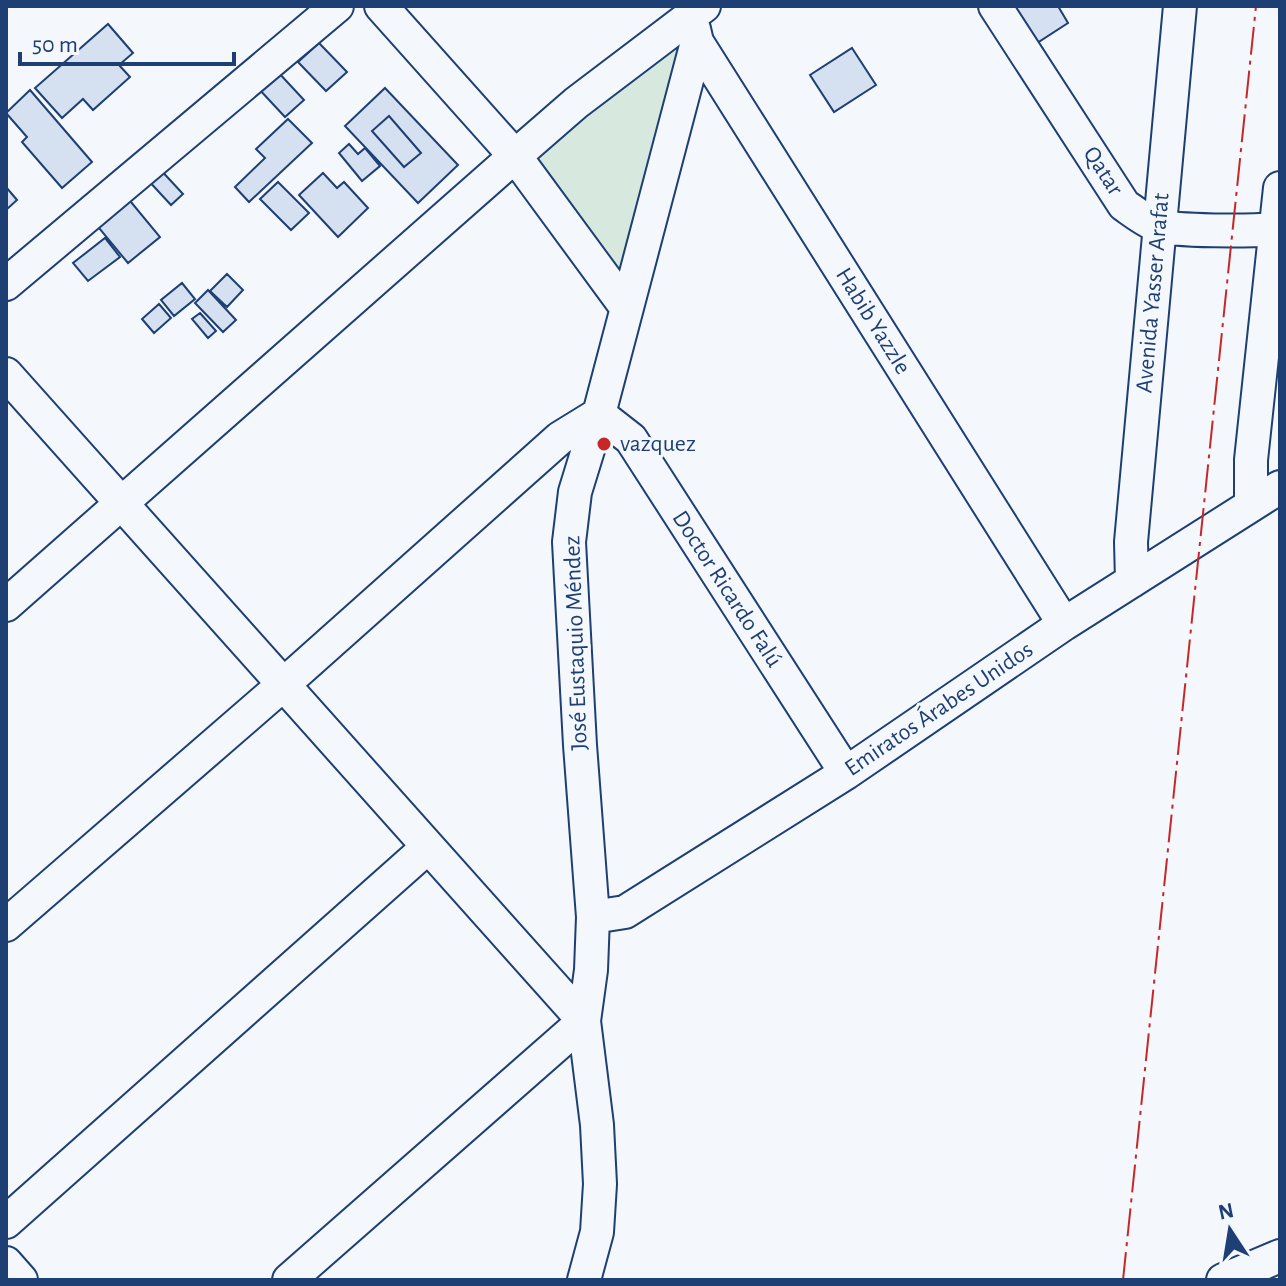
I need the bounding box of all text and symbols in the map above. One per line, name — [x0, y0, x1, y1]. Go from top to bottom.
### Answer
scale bar — [20, 16, 234, 66]
text: 50 m — [32, 33, 78, 57]
street label: Qatar — [1079, 142, 1128, 200]
street label: Avenida Yasser Arafat — [1132, 192, 1174, 394]
street label: Habib Yazzle — [831, 264, 915, 378]
place label: vazquez — [620, 432, 696, 456]
marker: vazquez — [595, 435, 613, 453]
street label: Doctor Ricardo Falú — [668, 507, 786, 671]
street label: José Eustaquio Méndez — [560, 535, 592, 751]
street label: Emiratos Árabes Unidos — [839, 636, 1037, 781]
north arrow — [1190, 1190, 1270, 1270]
text: N — [1216, 1199, 1236, 1224]

